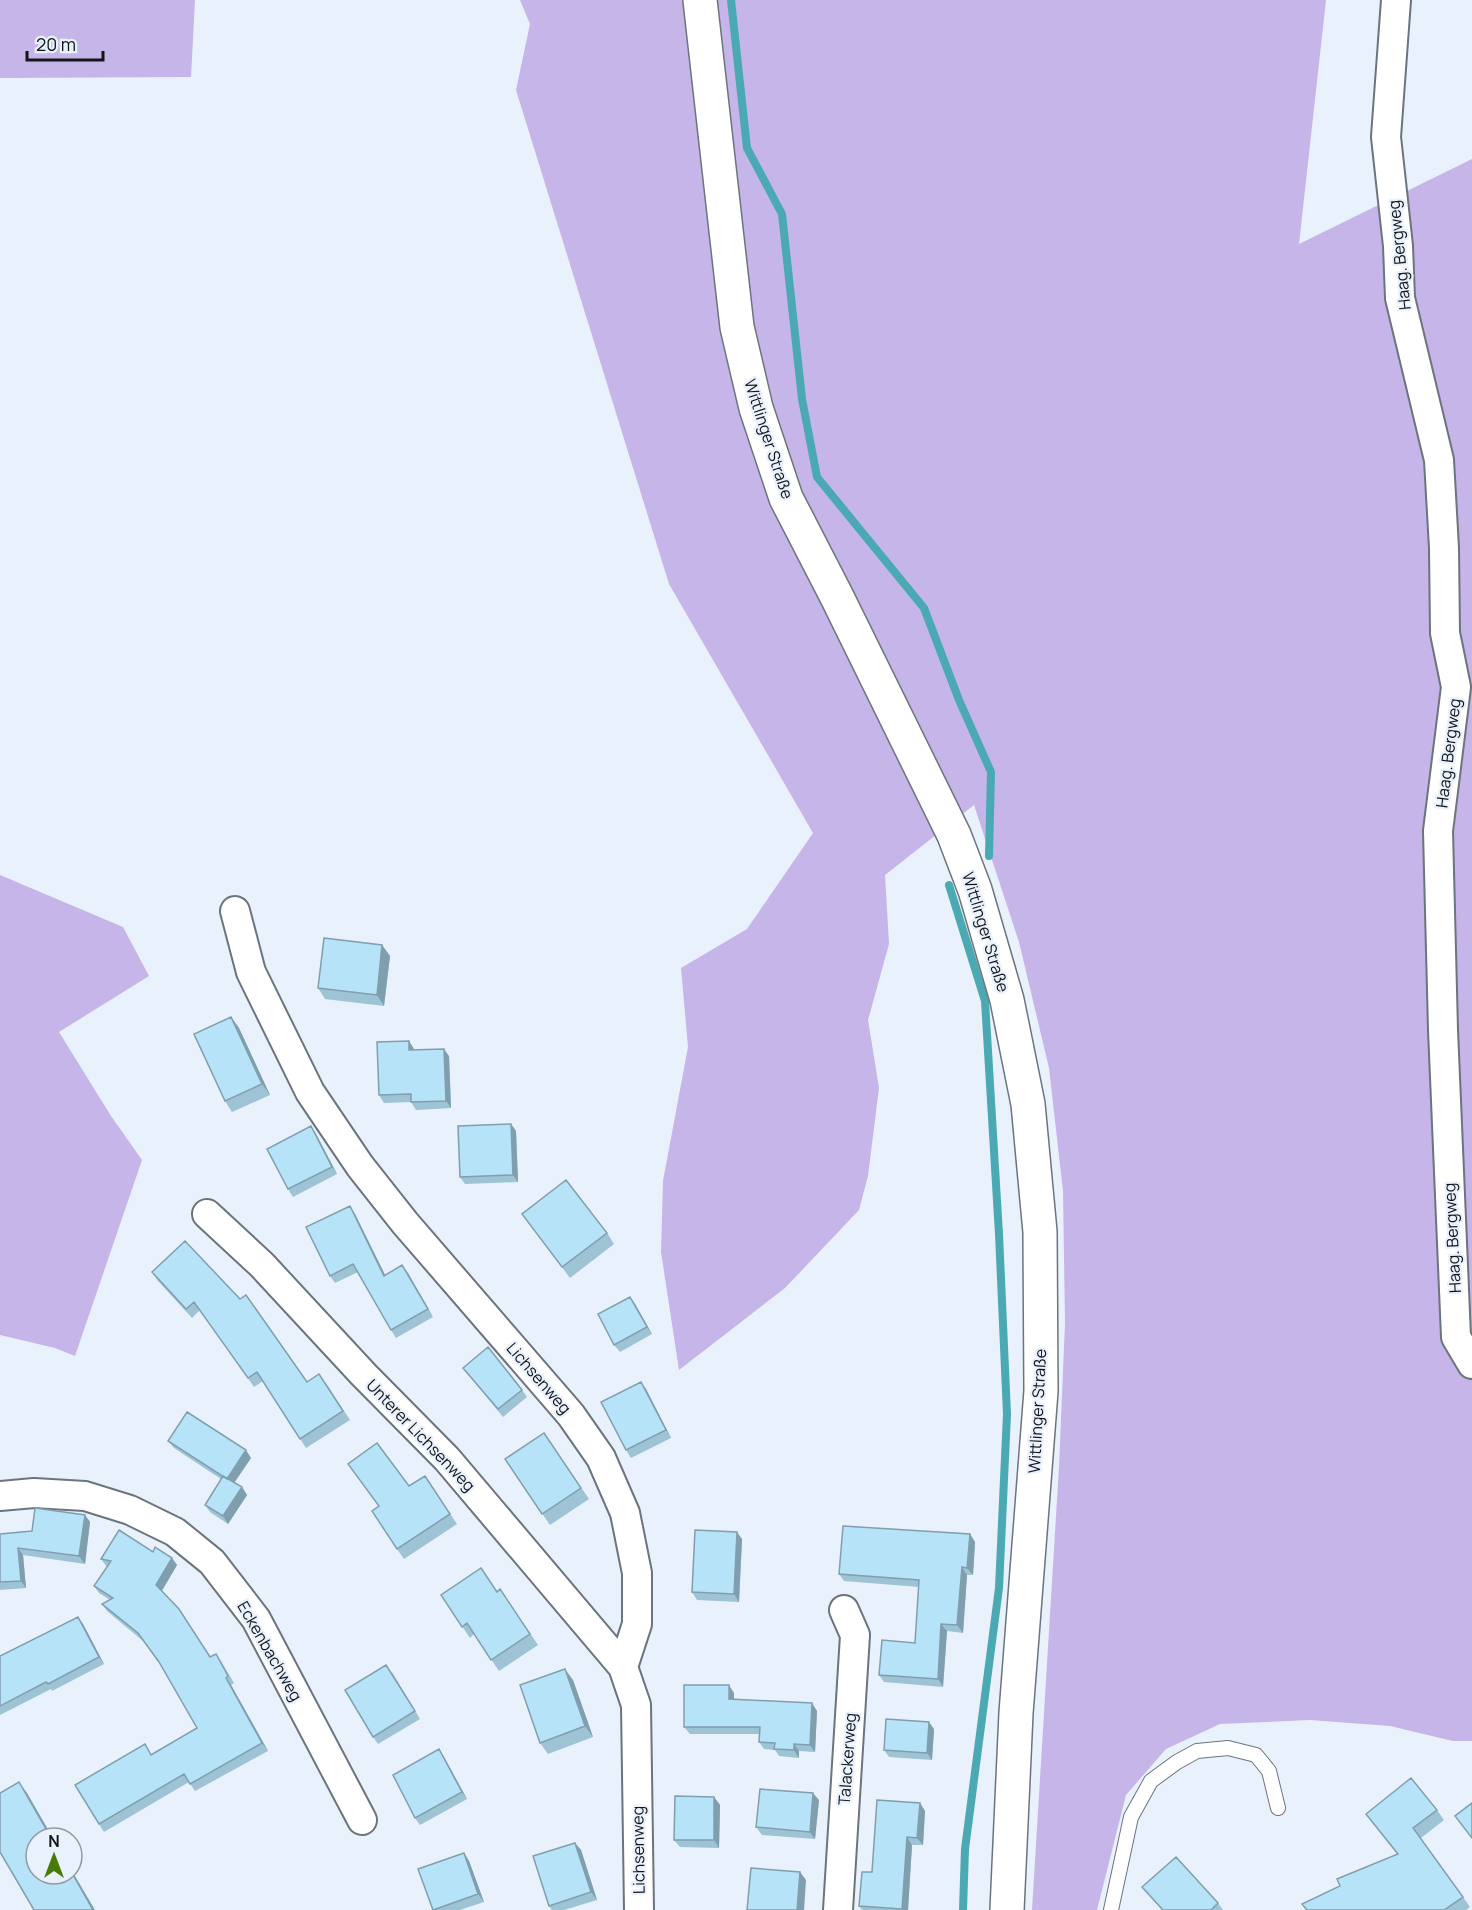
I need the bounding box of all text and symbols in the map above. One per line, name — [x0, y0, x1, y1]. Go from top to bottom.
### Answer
scale bar — [27, 24, 104, 62]
text: 20 m — [36, 32, 76, 56]
street label: Haag. Bergweg — [1382, 199, 1416, 311]
street label: Wittlinger Straße — [739, 376, 799, 502]
street label: Haag. Bergweg — [1430, 697, 1466, 809]
street label: Wittlinger Straße — [957, 869, 1015, 995]
street label: Haag. Bergweg — [1438, 1182, 1466, 1294]
street label: Lichsenweg — [502, 1338, 576, 1418]
street label: Wittlinger Straße — [1023, 1348, 1051, 1474]
street label: Unterer Lichsenweg — [362, 1374, 480, 1496]
street label: Eckenbachweg — [233, 1597, 307, 1705]
street label: Talackerweg — [833, 1712, 861, 1806]
street label: Lichsenweg — [626, 1806, 650, 1894]
north arrow — [24, 1826, 84, 1886]
text: N — [48, 1830, 60, 1852]

